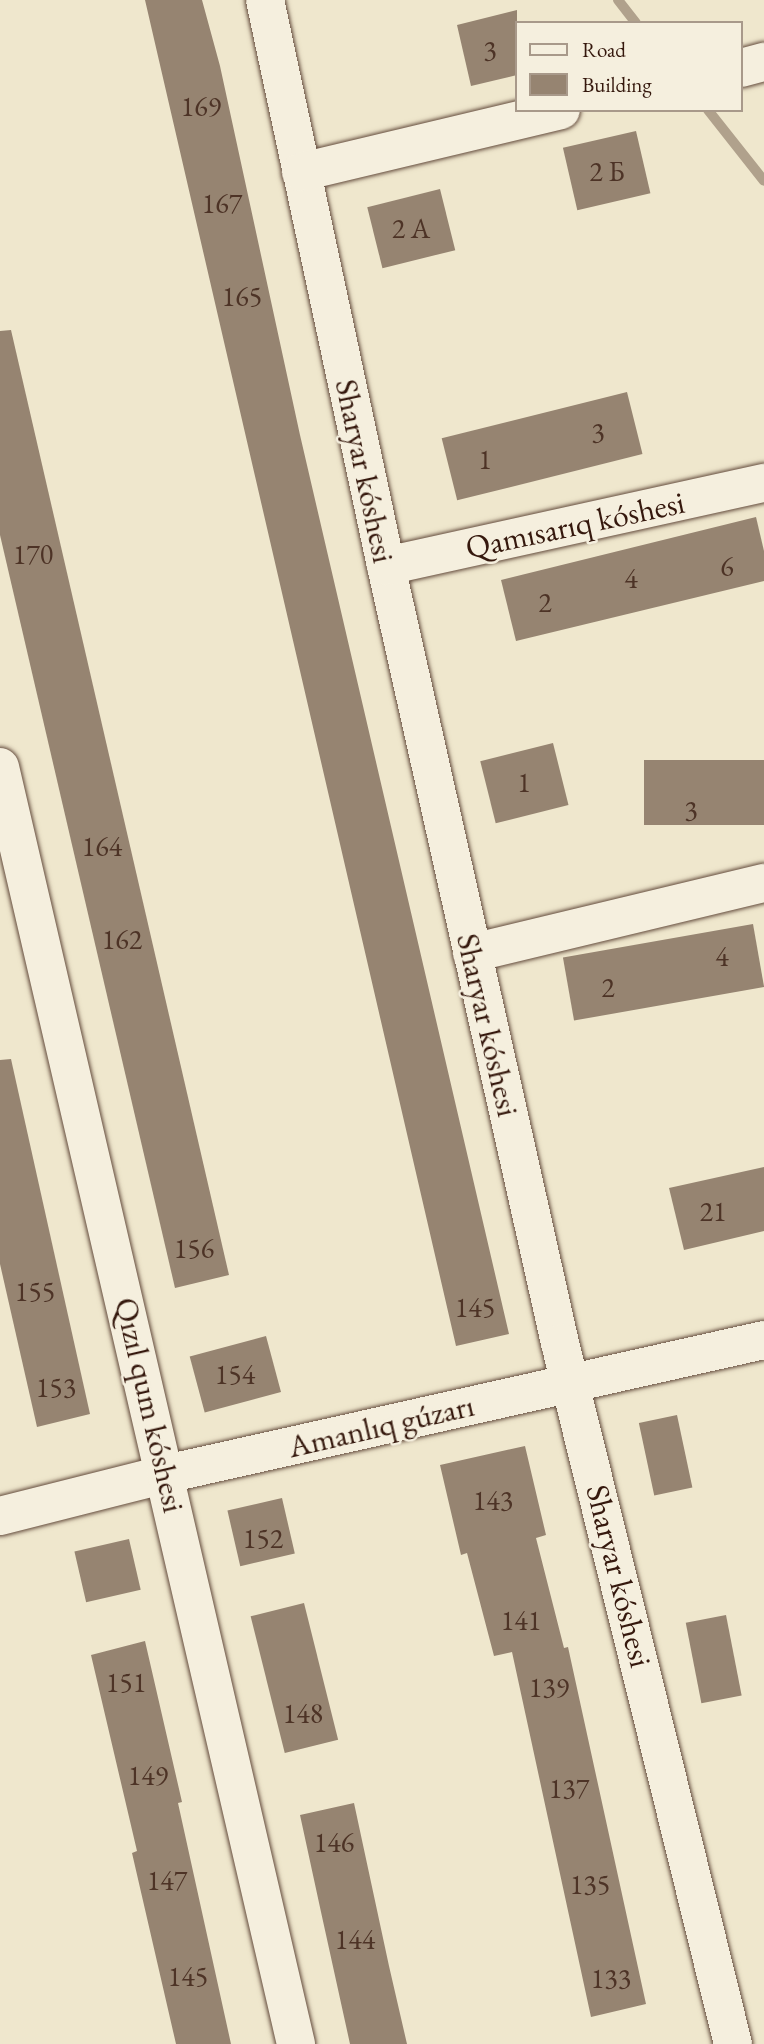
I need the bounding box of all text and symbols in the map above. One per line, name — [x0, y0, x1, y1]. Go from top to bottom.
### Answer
legend — [516, 21, 743, 112]
house number: 3 — [483, 33, 497, 67]
text: Road — [582, 36, 626, 63]
text: Building — [582, 71, 652, 98]
house number: 169 — [181, 89, 221, 123]
house number: 2 Б — [589, 154, 625, 188]
house number: 167 — [202, 186, 242, 220]
house number: 2 А — [392, 211, 430, 245]
house number: 165 — [222, 279, 262, 313]
street label: Sharyar kóshesi — [327, 376, 403, 566]
house number: 3 — [591, 415, 605, 449]
house number: 1 — [478, 442, 492, 476]
street label: Qamısarıq kóshesi — [462, 483, 688, 567]
house number: 170 — [13, 537, 53, 571]
house number: 6 — [720, 549, 734, 583]
house number: 4 — [624, 561, 638, 595]
house number: 2 — [538, 585, 552, 619]
house number: 1 — [517, 765, 531, 799]
house number: 3 — [684, 793, 698, 827]
house number: 164 — [82, 829, 122, 863]
house number: 162 — [102, 922, 142, 956]
street label: Sharyar kóshesi — [448, 930, 528, 1120]
house number: 4 — [715, 939, 729, 973]
house number: 2 — [601, 970, 615, 1004]
house number: 21 — [700, 1194, 726, 1228]
house number: 156 — [174, 1231, 214, 1265]
house number: 155 — [15, 1274, 55, 1308]
house number: 145 — [455, 1290, 495, 1324]
street label: Qızıl qum kóshesi — [107, 1294, 193, 1516]
house number: 154 — [215, 1357, 255, 1391]
house number: 153 — [36, 1370, 76, 1404]
street label: Amanlıq gúzarı — [284, 1386, 478, 1466]
street label: Sharyar kóshesi — [578, 1481, 660, 1671]
house number: 143 — [473, 1483, 513, 1517]
house number: 152 — [243, 1521, 283, 1555]
house number: 141 — [501, 1603, 541, 1637]
house number: 151 — [106, 1665, 146, 1699]
house number: 139 — [529, 1670, 569, 1704]
house number: 148 — [283, 1696, 323, 1730]
house number: 149 — [128, 1758, 168, 1792]
house number: 137 — [549, 1771, 589, 1805]
house number: 146 — [314, 1825, 354, 1859]
house number: 147 — [147, 1863, 187, 1897]
house number: 135 — [570, 1867, 610, 1901]
house number: 144 — [335, 1922, 375, 1956]
house number: 145 — [168, 1959, 208, 1993]
house number: 133 — [591, 1961, 631, 1995]

